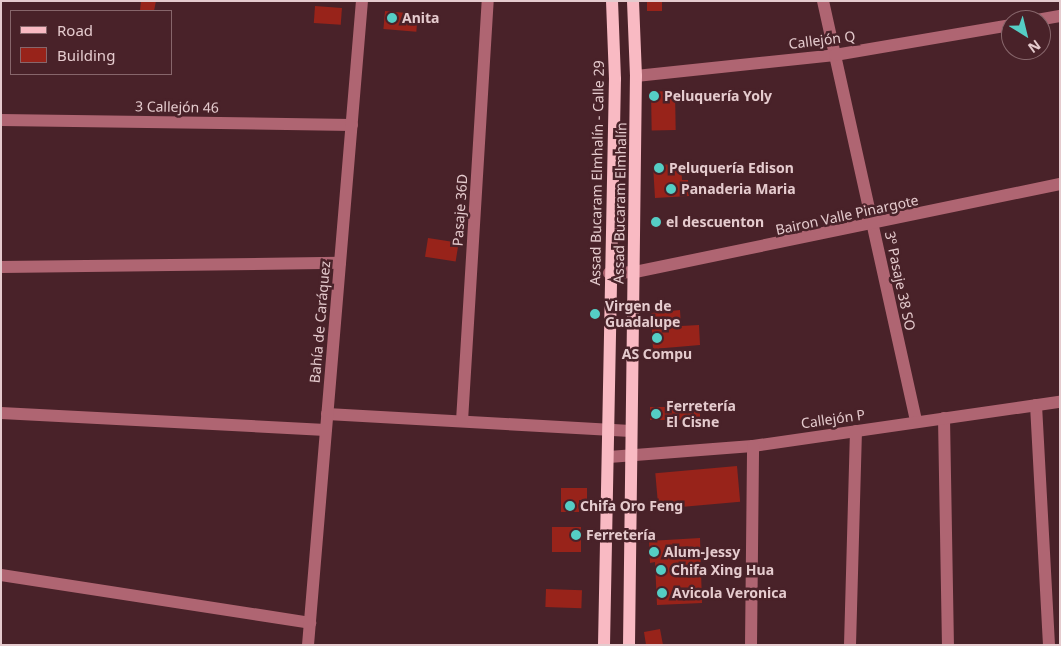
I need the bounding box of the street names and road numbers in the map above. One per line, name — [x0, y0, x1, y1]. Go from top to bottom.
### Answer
street label: Callejón Q — [788, 28, 856, 52]
street label: Assad Bucaram Elmhalín - Calle 29 — [587, 60, 607, 286]
street label: 3 Callejón 46 — [135, 98, 219, 116]
street label: Assad Bucaram Elmhalín — [610, 122, 630, 284]
street label: Pasaje 36D — [449, 173, 471, 247]
street label: Bairon Valle Pinargote — [774, 192, 920, 238]
street label: 3º Pasaje 38 SO — [881, 230, 919, 332]
street label: Bahía de Caráquez — [306, 260, 334, 384]
street label: Callejón P — [800, 406, 866, 432]

